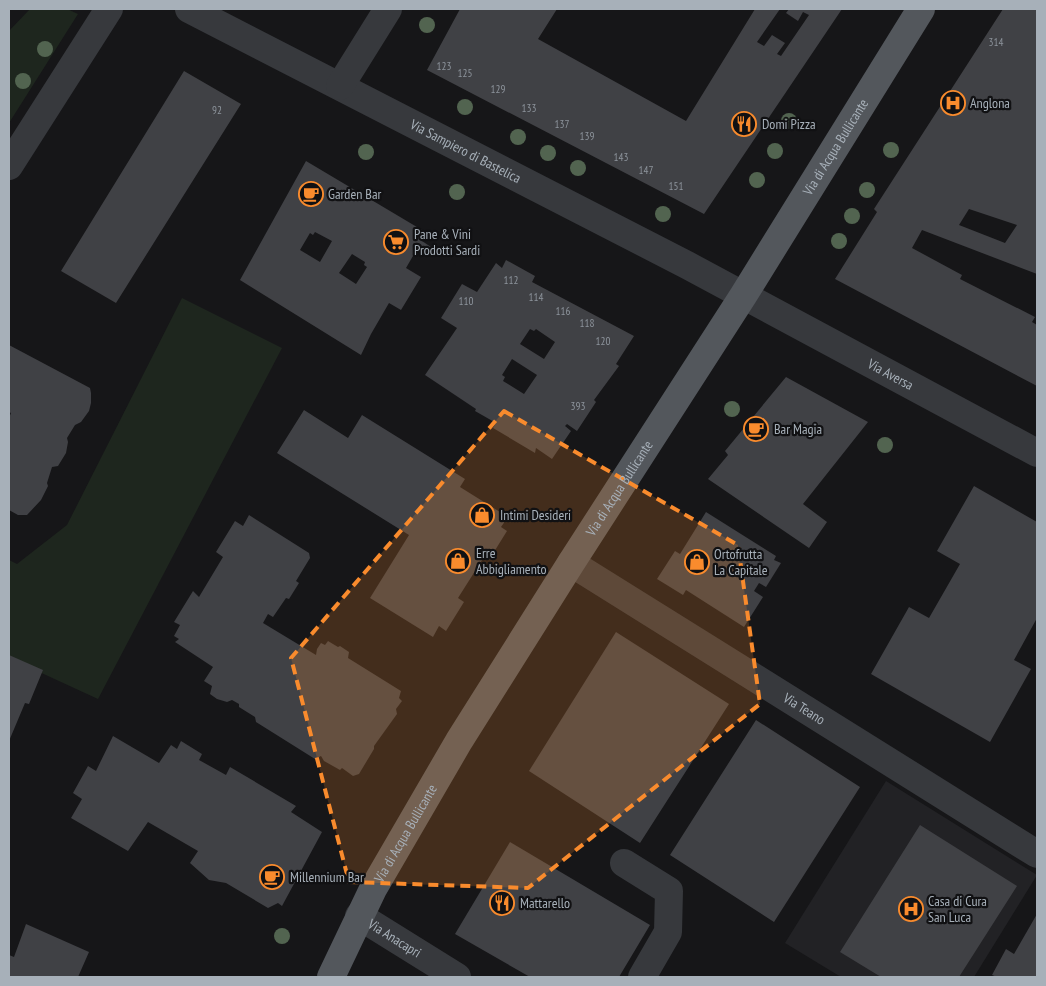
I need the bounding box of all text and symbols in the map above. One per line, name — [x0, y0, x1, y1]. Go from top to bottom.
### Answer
house number: 314 — [989, 35, 1003, 49]
house number: 123 — [437, 59, 451, 73]
house number: 125 — [458, 66, 472, 80]
house number: 129 — [491, 82, 505, 96]
hospital icon: Anglona — [940, 90, 966, 116]
place label: Anglona — [970, 94, 1010, 112]
street label: Via di Acqua Bullicante — [798, 95, 872, 199]
house number: 133 — [522, 101, 536, 115]
house number: 92 — [212, 103, 222, 117]
restaurant icon: Domi Pizza — [731, 111, 757, 137]
street label: Via Sampiero di Bastelica — [406, 115, 524, 187]
place label: Domi Pizza — [762, 115, 816, 133]
house number: 137 — [555, 117, 569, 131]
house number: 139 — [580, 129, 594, 143]
house number: 143 — [614, 150, 628, 164]
house number: 147 — [639, 163, 653, 177]
house number: 151 — [669, 179, 683, 193]
cafe icon: Garden Bar — [298, 181, 324, 207]
place label: Garden Bar — [328, 185, 381, 203]
place label: Pane & Vini Prodotti Sardi — [414, 225, 480, 259]
supermarket icon: Pane & Vini Prodotti Sardi — [383, 229, 409, 255]
house number: 112 — [504, 273, 518, 287]
house number: 114 — [529, 290, 543, 304]
house number: 110 — [459, 294, 473, 308]
house number: 116 — [556, 304, 570, 318]
house number: 118 — [580, 316, 594, 330]
house number: 120 — [596, 334, 610, 348]
street label: Via Aversa — [864, 354, 917, 394]
house number: 393 — [571, 399, 585, 413]
cafe icon: Bar Magia — [743, 416, 769, 442]
place label: Bar Magia — [774, 420, 822, 438]
street label: Via di Acqua Bullicante — [581, 437, 657, 540]
shop icon: Intimi Desideri — [469, 502, 495, 528]
place label: Intimi Desideri — [500, 506, 571, 524]
place label: Erre Abbigliamento — [476, 544, 547, 578]
place label: Ortofrutta La Capitale — [714, 545, 768, 579]
shop icon: Erre Abbigliamento — [445, 548, 471, 574]
shop icon: Ortofrutta La Capitale — [684, 549, 710, 575]
street label: Via Teano — [779, 688, 829, 729]
street label: Via di Acqua Bullicante — [369, 781, 441, 886]
cafe icon: Millennium Bar — [259, 864, 285, 890]
place label: Millennium Bar — [290, 868, 364, 886]
restaurant icon: Mattarello — [489, 890, 515, 916]
place label: Casa di Cura San Luca — [928, 892, 987, 926]
place label: Mattarello — [520, 894, 570, 912]
hospital icon: Casa di Cura San Luca — [898, 896, 924, 922]
street label: Via Anacapri — [364, 914, 425, 962]

